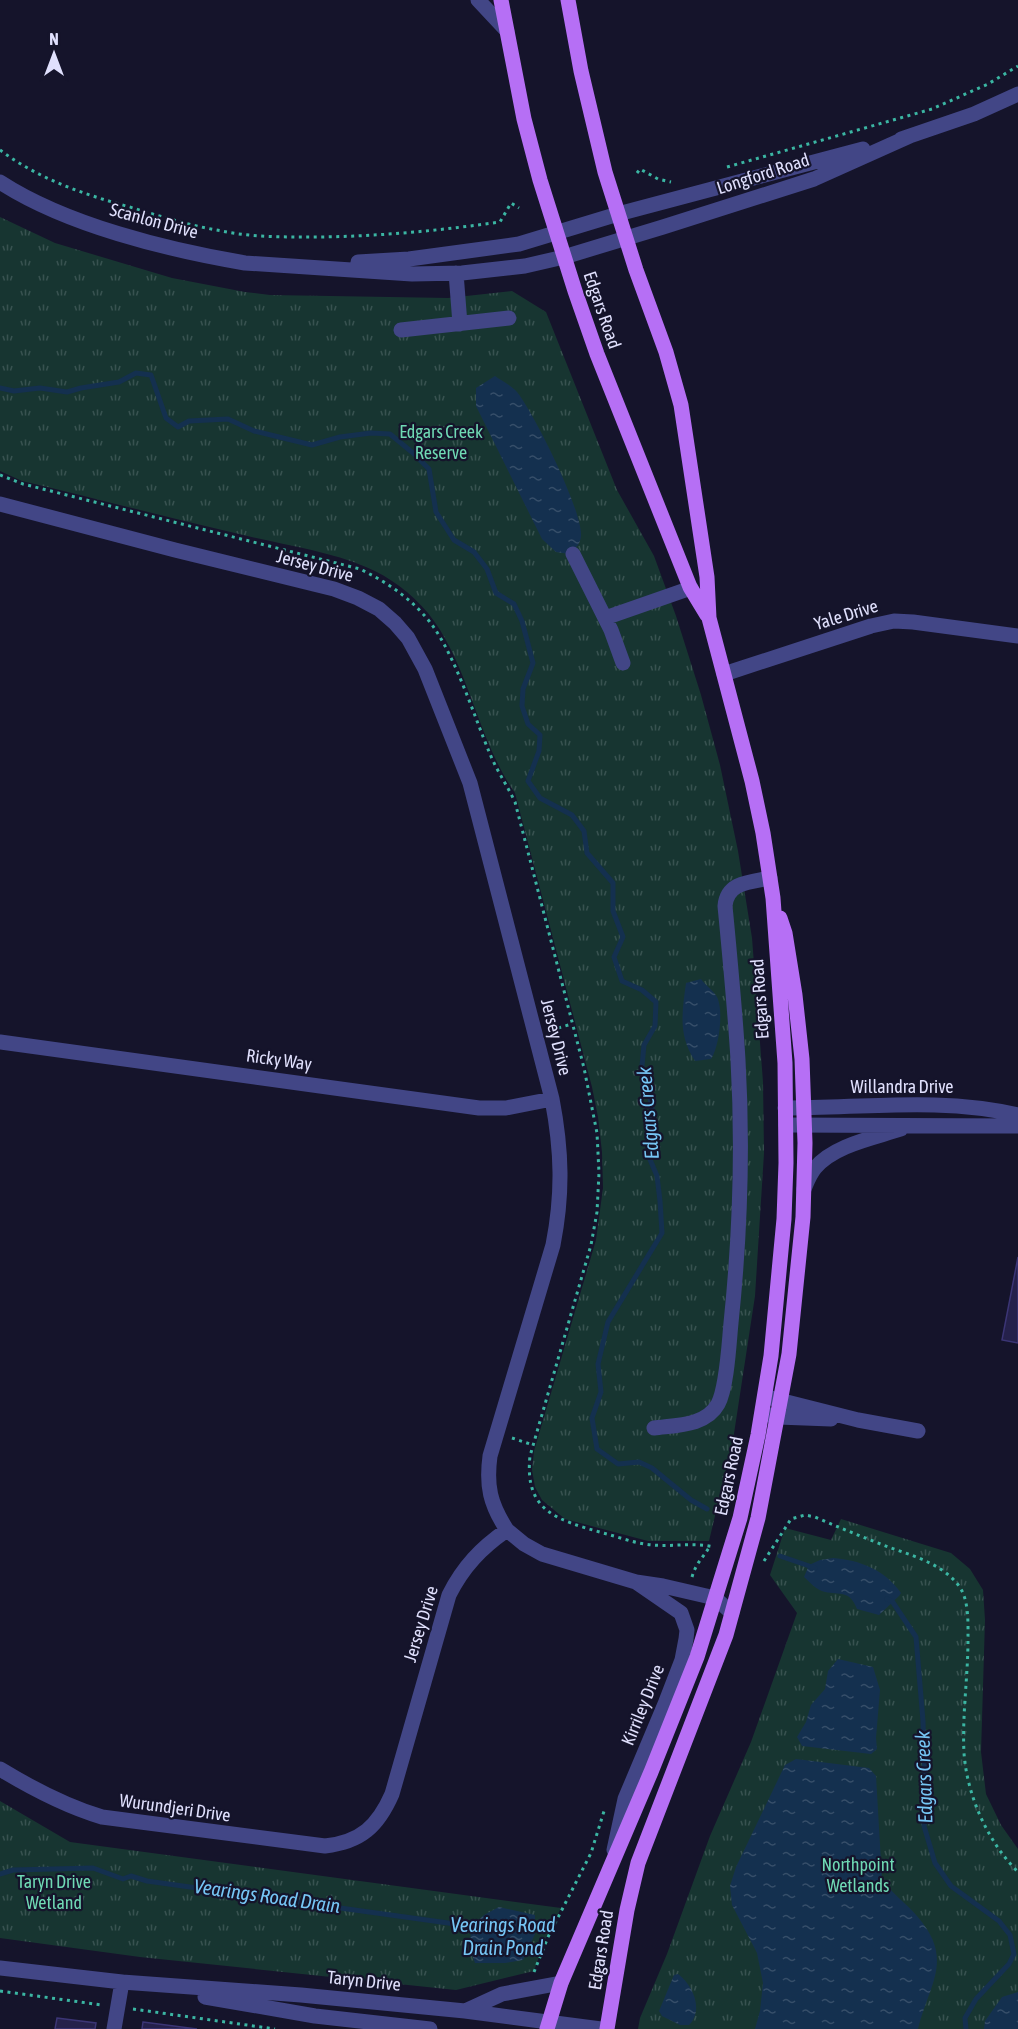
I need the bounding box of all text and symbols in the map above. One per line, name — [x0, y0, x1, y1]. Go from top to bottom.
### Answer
north arrow — [24, 24, 84, 84]
text: N — [49, 30, 59, 48]
street label: Longford Road — [714, 149, 812, 198]
street label: Scanlon Drive — [108, 199, 201, 242]
street label: Edgars Road — [579, 268, 625, 351]
park label: Edgars Creek Reserve — [399, 421, 483, 463]
street label: Jersey Drive — [275, 545, 356, 586]
street label: Yale Drive — [811, 595, 880, 634]
street label: Edgars Road — [746, 958, 773, 1040]
street label: Jersey Drive — [537, 996, 576, 1077]
street label: Ricky Way — [245, 1045, 313, 1074]
water label: Edgars Creek — [632, 1066, 663, 1160]
street label: Willandra Drive — [850, 1076, 954, 1097]
street label: Edgars Road — [710, 1434, 747, 1517]
street label: Jersey Drive — [399, 1583, 442, 1664]
street label: Kirriley Drive — [617, 1661, 668, 1748]
water label: Edgars Creek — [910, 1730, 937, 1824]
street label: Wurundjeri Drive — [118, 1789, 232, 1826]
park label: Northpoint Wetlands — [821, 1854, 895, 1896]
park label: Taryn Drive Wetland — [17, 1871, 91, 1913]
water label: Vearings Road Drain — [192, 1874, 342, 1917]
street label: Edgars Road — [584, 1909, 617, 1991]
water label: Vearings Road Drain Pond — [451, 1913, 556, 1959]
street label: Taryn Drive — [326, 1966, 402, 1995]

